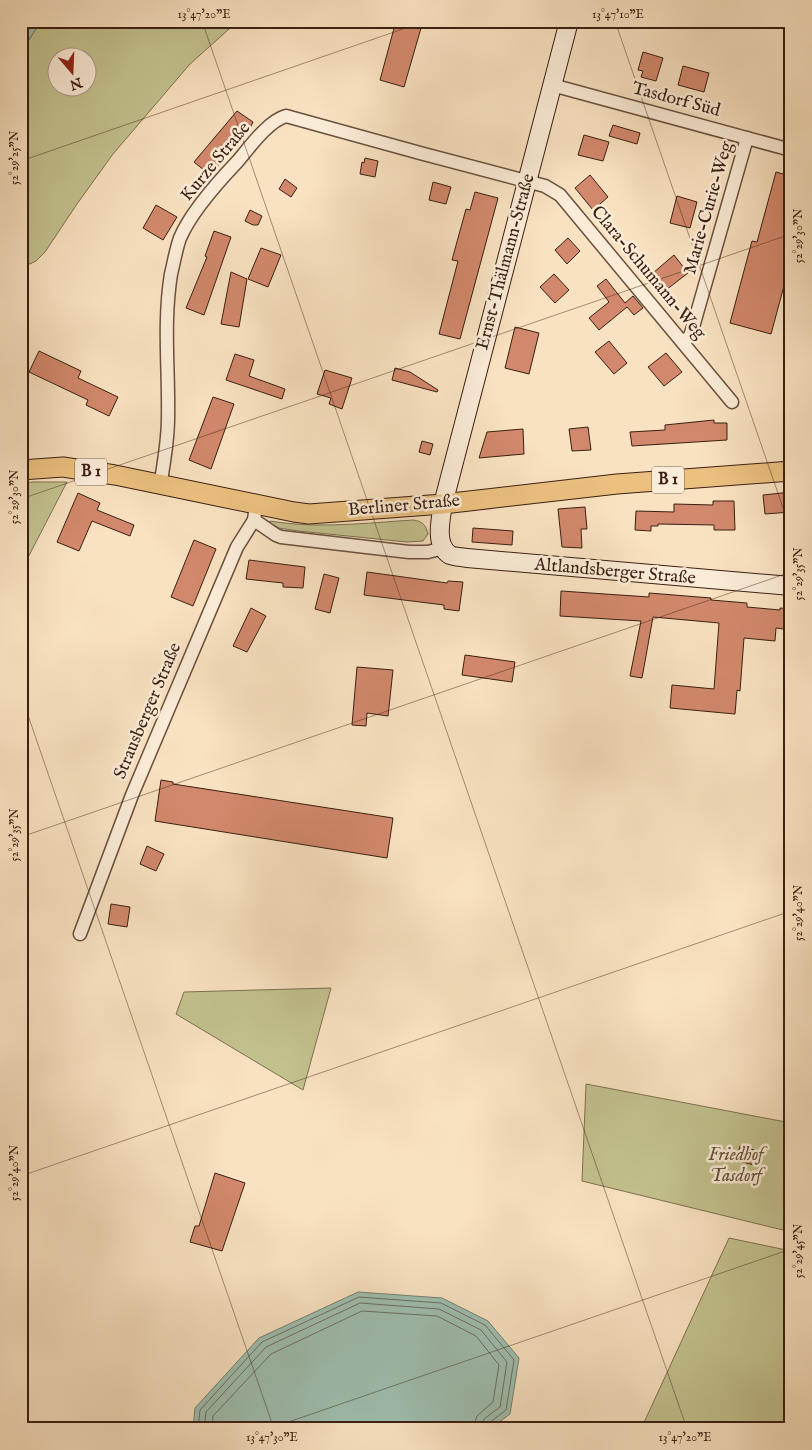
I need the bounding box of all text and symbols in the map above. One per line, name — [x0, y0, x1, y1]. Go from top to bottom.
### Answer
text: 13°47'20"E — [178, 7, 231, 22]
text: 13°47'10"E — [592, 7, 644, 22]
north arrow — [48, 48, 98, 98]
text: N — [67, 73, 86, 94]
street label: Tasdorf Süd — [629, 77, 723, 123]
street label: Kurze Straße — [176, 118, 256, 206]
text: 52°29'25"N — [7, 130, 22, 185]
street label: Marie-Curie-Weg — [679, 139, 739, 277]
street label: Ernst-Thälmann-Straße — [471, 171, 541, 353]
street label: Clara-Schumann-Weg — [585, 201, 711, 345]
text: 52°29'30"N — [791, 208, 806, 263]
road number: B 1 — [75, 458, 107, 486]
road number: B 1 — [652, 466, 684, 494]
text: 52°29'30"N — [7, 469, 22, 524]
street label: Berliner Straße — [347, 490, 461, 522]
text: 52°29'35"N — [791, 547, 806, 601]
street label: Altlandsberger Straße — [532, 553, 697, 591]
street label: Strausberger Straße — [109, 639, 187, 783]
text: 52°29'35"N — [7, 808, 22, 862]
text: 52°29'40"N — [791, 884, 806, 941]
text: 52°29'40"N — [7, 1144, 22, 1201]
park label: Friedhof Tasdorf — [708, 1144, 768, 1188]
text: 52°29'45"N — [791, 1223, 806, 1278]
text: 13°47'30"E — [246, 1430, 298, 1445]
text: 13°47'20"E — [659, 1430, 712, 1445]

